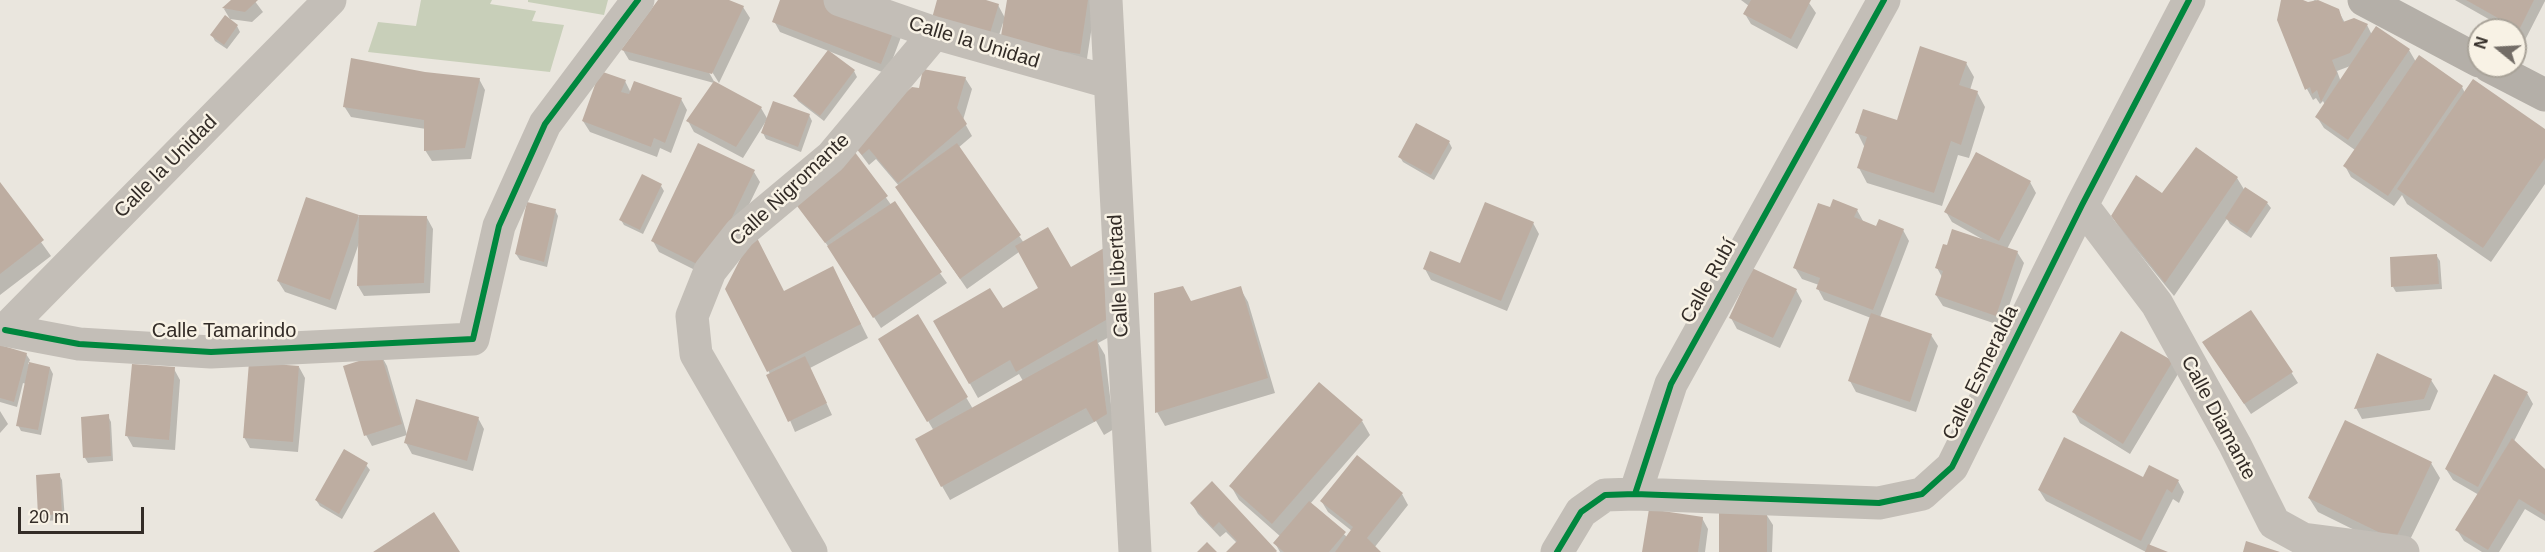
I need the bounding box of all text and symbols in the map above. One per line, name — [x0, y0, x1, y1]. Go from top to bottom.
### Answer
street label: Calle la Unidad — [906, 12, 1042, 74]
north arrow — [2467, 18, 2527, 78]
text: N — [2471, 35, 2491, 51]
street label: Calle la Unidad — [110, 111, 222, 223]
street label: Calle Nigromante — [725, 129, 855, 251]
street label: Calle Libertad — [1104, 214, 1134, 338]
street label: Calle Rubí — [1676, 234, 1742, 328]
street label: Calle Esmeralda — [1938, 302, 2024, 444]
street label: Calle Tamarindo — [152, 319, 296, 343]
street label: Calle Diamante — [2175, 352, 2261, 484]
scale bar — [21, 495, 147, 533]
text: 20 m — [29, 507, 69, 527]

